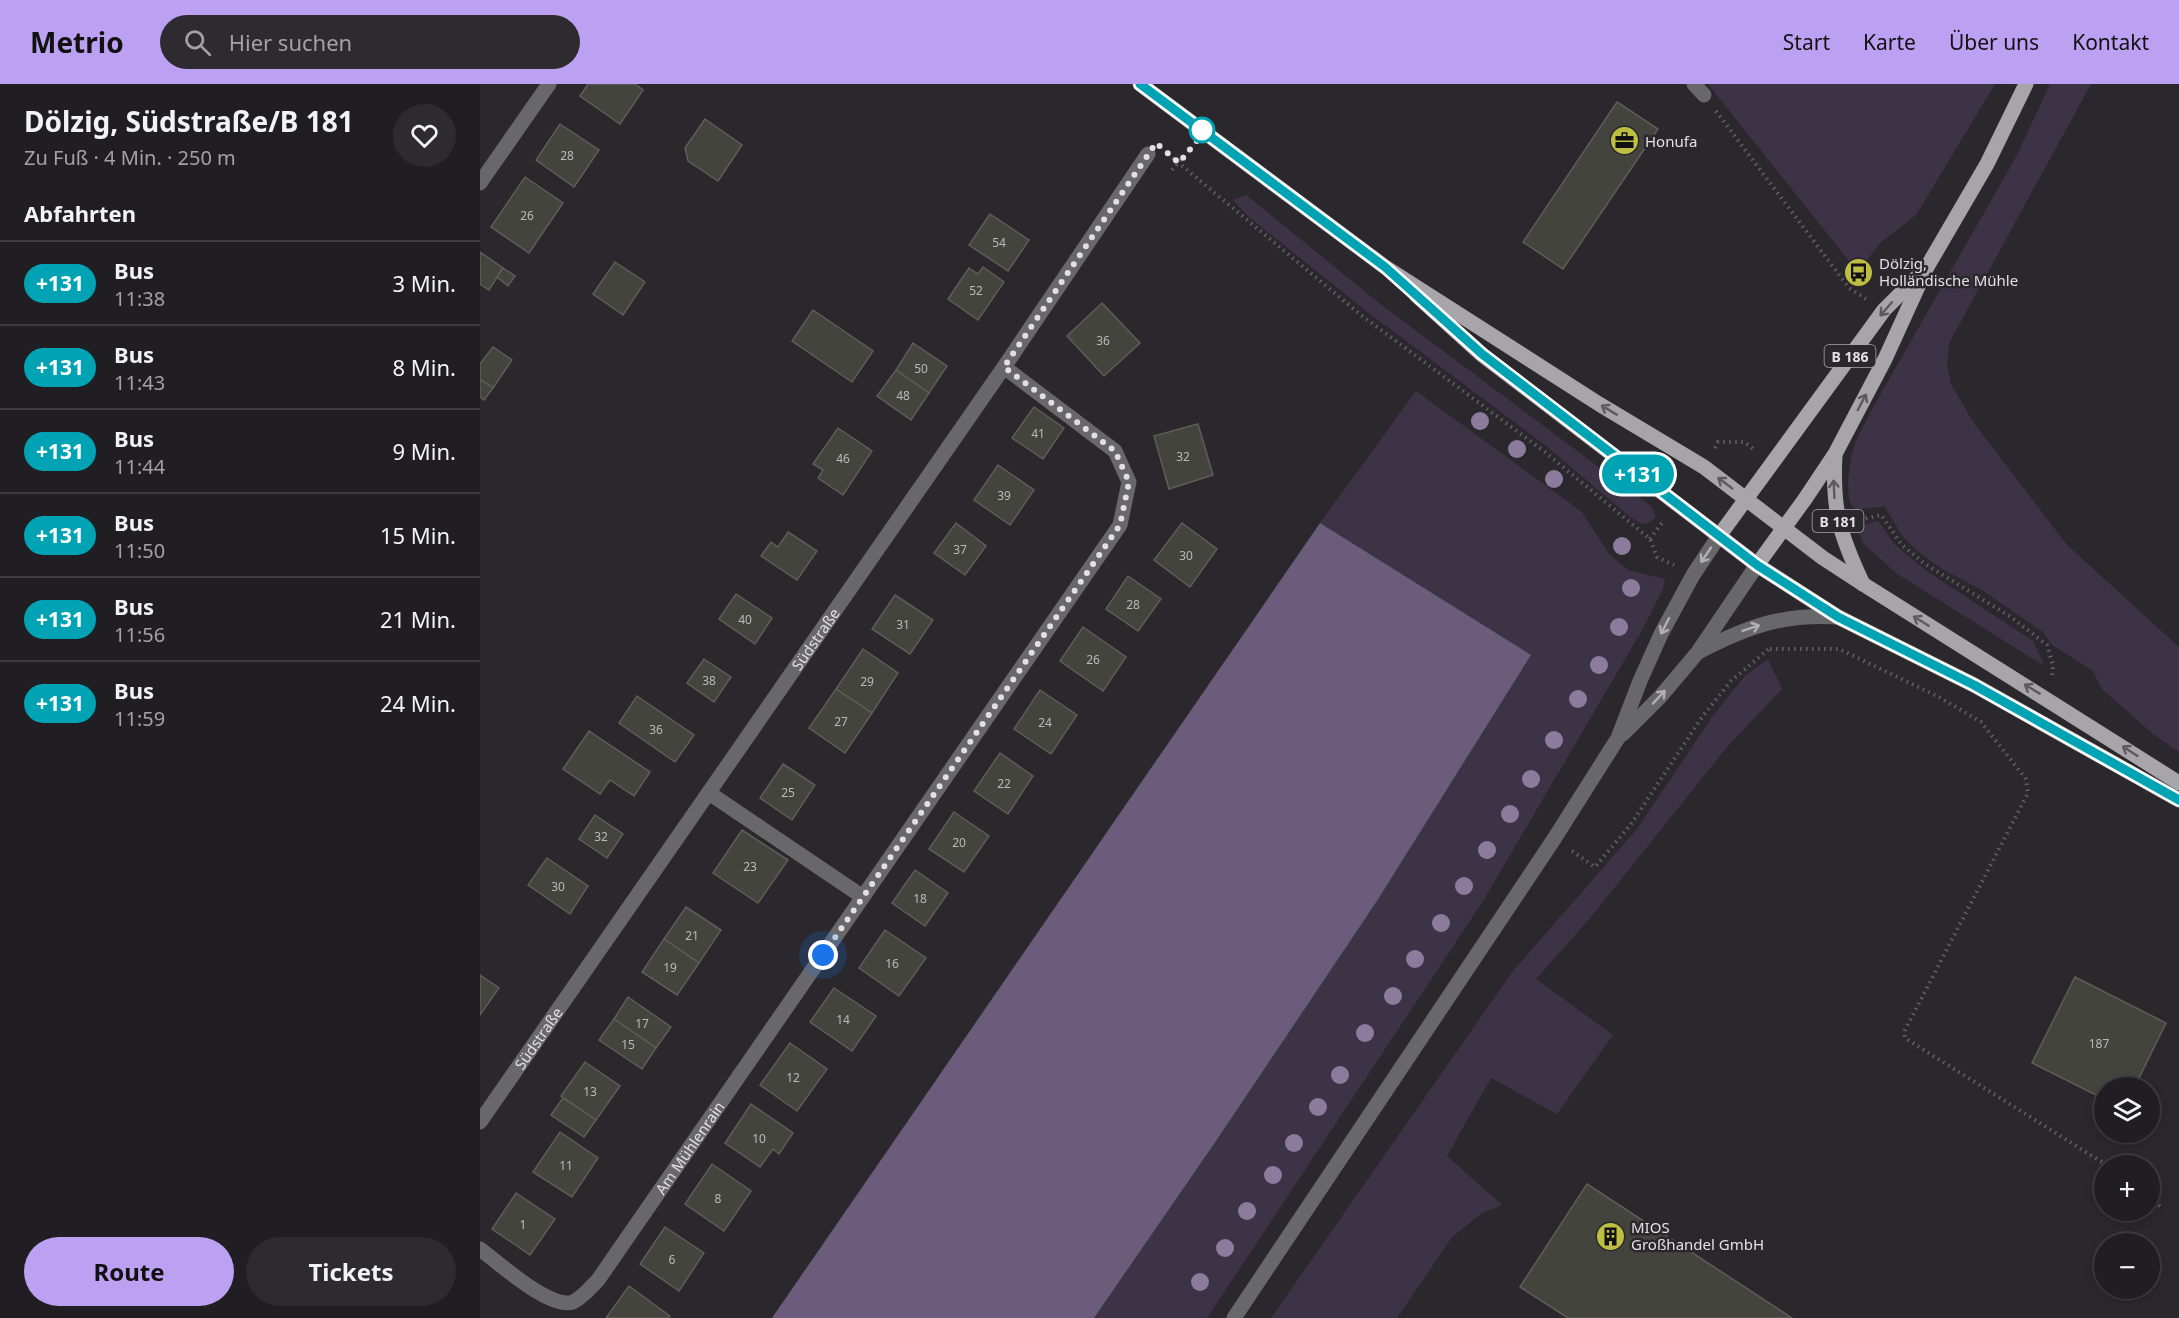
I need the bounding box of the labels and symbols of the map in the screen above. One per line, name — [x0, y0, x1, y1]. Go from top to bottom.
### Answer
unlabelled marker — [1189, 117, 1215, 143]
office icon: Honufa — [1608, 125, 1640, 157]
place label: Honufa — [1645, 131, 1697, 151]
house number: 28 — [560, 147, 574, 164]
house number: 26 — [520, 207, 534, 224]
house number: 54 — [992, 234, 1006, 251]
place label: Dölzig, Holländische Mühle — [1879, 253, 2018, 290]
bus stop icon: Dölzig, Holländische Mühle — [1842, 256, 1874, 288]
house number: 52 — [969, 282, 983, 299]
one-way arrow — [1879, 301, 1893, 316]
house number: 36 — [1096, 332, 1110, 349]
road number: B 186 — [1824, 345, 1876, 367]
house number: 50 — [914, 360, 928, 377]
house number: 48 — [896, 387, 910, 404]
one-way arrow — [1856, 394, 1868, 411]
one-way arrow — [1601, 404, 1618, 416]
house number: 41 — [1031, 425, 1045, 442]
house number: 32 — [1176, 448, 1190, 465]
house number: 46 — [836, 450, 850, 467]
line badge: +131 — [1596, 454, 1680, 494]
one-way arrow — [1717, 477, 1733, 489]
one-way arrow — [1829, 480, 1840, 500]
house number: 39 — [997, 487, 1011, 504]
road number: B 181 — [1812, 510, 1864, 532]
house number: 37 — [953, 541, 967, 558]
one-way arrow — [1700, 546, 1712, 563]
house number: 30 — [1179, 547, 1193, 564]
house number: 28 — [1126, 596, 1140, 613]
street label: Südstraße — [787, 604, 844, 674]
house number: 40 — [738, 611, 752, 628]
one-way arrow — [1913, 614, 1930, 626]
house number: 31 — [896, 616, 910, 633]
one-way arrow — [1659, 617, 1671, 634]
one-way arrow — [1741, 621, 1760, 632]
house number: 26 — [1086, 651, 1100, 668]
house number: 38 — [702, 672, 716, 689]
house number: 29 — [860, 673, 874, 690]
one-way arrow — [2024, 683, 2041, 695]
one-way arrow — [1652, 690, 1666, 705]
house number: 27 — [834, 713, 848, 730]
house number: 24 — [1038, 714, 1052, 731]
house number: 36 — [649, 721, 663, 738]
one-way arrow — [2123, 745, 2139, 757]
house number: 22 — [997, 775, 1011, 792]
house number: 25 — [781, 784, 795, 801]
house number: 32 — [594, 828, 608, 845]
house number: 20 — [952, 834, 966, 851]
house number: 23 — [743, 858, 757, 875]
house number: 30 — [551, 878, 565, 895]
house number: 18 — [913, 890, 927, 907]
house number: 21 — [685, 927, 699, 944]
your location — [808, 940, 838, 970]
house number: 16 — [885, 955, 899, 972]
house number: 19 — [663, 959, 677, 976]
street label: Südstraße — [510, 1003, 567, 1073]
house number: 14 — [836, 1011, 850, 1028]
house number: 17 — [635, 1015, 649, 1032]
house number: 187 — [2089, 1035, 2109, 1052]
house number: 15 — [621, 1036, 635, 1053]
house number: 12 — [786, 1069, 800, 1086]
house number: 13 — [583, 1083, 597, 1100]
street label: Am Mühlenrain — [650, 1097, 729, 1198]
house number: 10 — [752, 1130, 766, 1147]
house number: 11 — [559, 1157, 573, 1174]
house number: 8 — [715, 1190, 722, 1207]
house number: 1 — [520, 1216, 526, 1233]
place label: MIOS Großhandel GmbH — [1631, 1217, 1764, 1254]
building icon: MIOS Großhandel GmbH — [1594, 1220, 1626, 1252]
house number: 6 — [669, 1251, 676, 1268]

